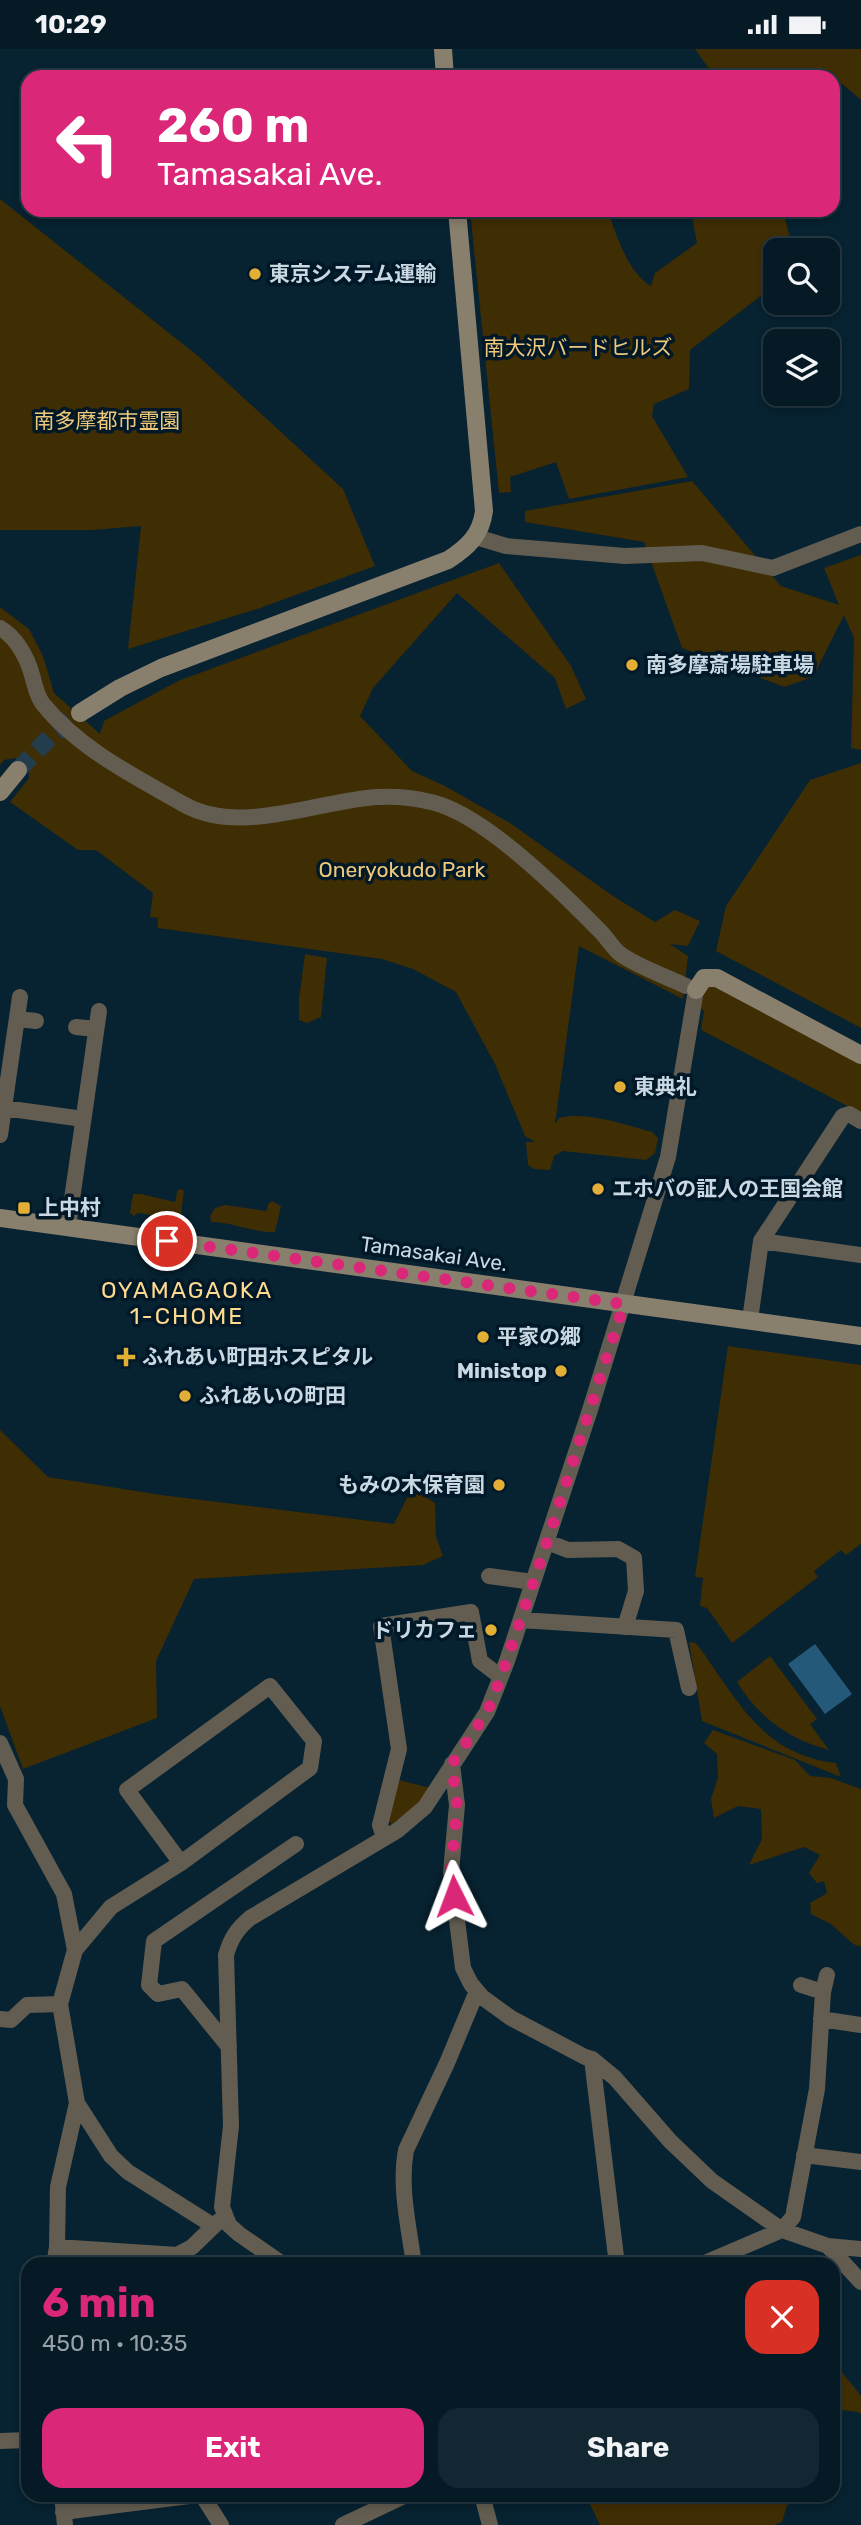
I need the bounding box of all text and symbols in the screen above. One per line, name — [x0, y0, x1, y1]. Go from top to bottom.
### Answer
text: 10:29 — [35, 9, 107, 40]
text: 260 m — [157, 96, 309, 154]
icon: left — [42, 98, 133, 189]
text: Tamasakai Ave. — [157, 155, 383, 193]
map controls — [763, 238, 840, 406]
button: search — [763, 238, 840, 315]
place label: 東京システム運輸 — [269, 261, 436, 286]
marker: 東京システム運輸 — [247, 266, 263, 282]
button: layers — [763, 329, 840, 406]
park label: 南大沢バードヒルズ — [484, 335, 673, 360]
park label: 南多摩都市霊園 — [34, 408, 181, 433]
place label: 南多摩斎場駐車場 — [646, 652, 814, 677]
marker: 南多摩斎場駐車場 — [624, 657, 640, 673]
park label: Oneryokudo Park — [319, 857, 486, 882]
place label: 東典礼 — [634, 1074, 697, 1099]
marker: 東典礼 — [612, 1079, 628, 1095]
place label: エホバの証人の王国会館 — [612, 1176, 843, 1201]
marker: エホバの証人の王国会館 — [590, 1181, 606, 1197]
place label: 上中村 — [38, 1195, 101, 1220]
marker: 上中村 — [16, 1200, 32, 1216]
pin — [137, 1211, 197, 1271]
icon: arrive — [148, 1222, 186, 1260]
street label: Tamasakai Ave. — [359, 1231, 509, 1276]
district label: OYAMAGAOKA 1-CHOME — [101, 1276, 273, 1330]
place label: 平家の郷 — [497, 1324, 581, 1349]
marker: 平家の郷 — [475, 1329, 491, 1345]
place label: ふれあい町田ホスピタル — [142, 1344, 373, 1369]
marker: ふれあい町田ホスピタル — [116, 1347, 136, 1367]
place label: Ministop — [457, 1358, 547, 1383]
marker: Ministop — [553, 1363, 569, 1379]
place label: ふれあいの町田 — [199, 1383, 346, 1408]
marker: ふれあいの町田 — [177, 1388, 193, 1404]
place label: もみの木保育園 — [338, 1472, 485, 1497]
marker: もみの木保育園 — [491, 1477, 507, 1493]
place label: ドリカフェ — [372, 1617, 477, 1642]
marker: ドリカフェ — [483, 1622, 499, 1638]
position arrow — [417, 1859, 491, 1933]
text: 6 min — [42, 2278, 156, 2328]
button: close — [745, 2280, 819, 2354]
text: 450 m · 10:35 — [42, 2329, 187, 2357]
button: Exit — [42, 2408, 424, 2488]
button: Share — [438, 2408, 819, 2488]

